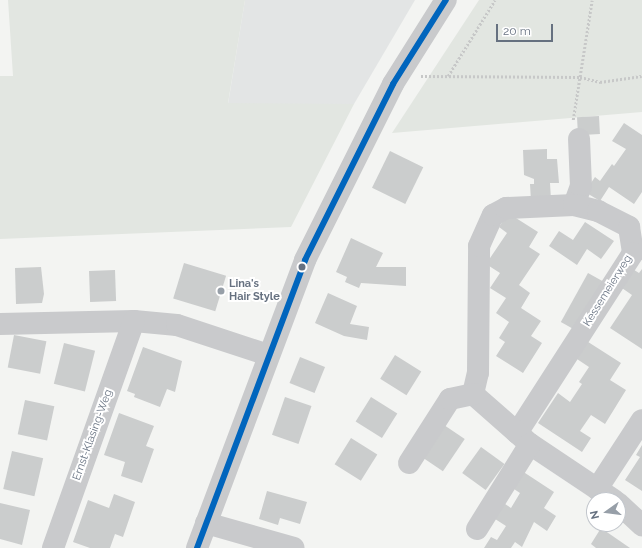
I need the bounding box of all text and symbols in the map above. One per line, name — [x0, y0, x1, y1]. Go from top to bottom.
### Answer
scale bar — [498, 16, 555, 42]
text: 20 m — [503, 24, 531, 38]
street label: Kessemeierweg — [581, 253, 635, 329]
unlabelled marker — [297, 262, 307, 272]
place label: Lina's Hair Style — [229, 278, 280, 304]
marker: Lina's Hair Style — [216, 286, 226, 296]
street label: Ernst-Klasing-Weg — [70, 388, 116, 482]
north arrow — [586, 492, 626, 532]
text: N — [588, 509, 602, 520]

